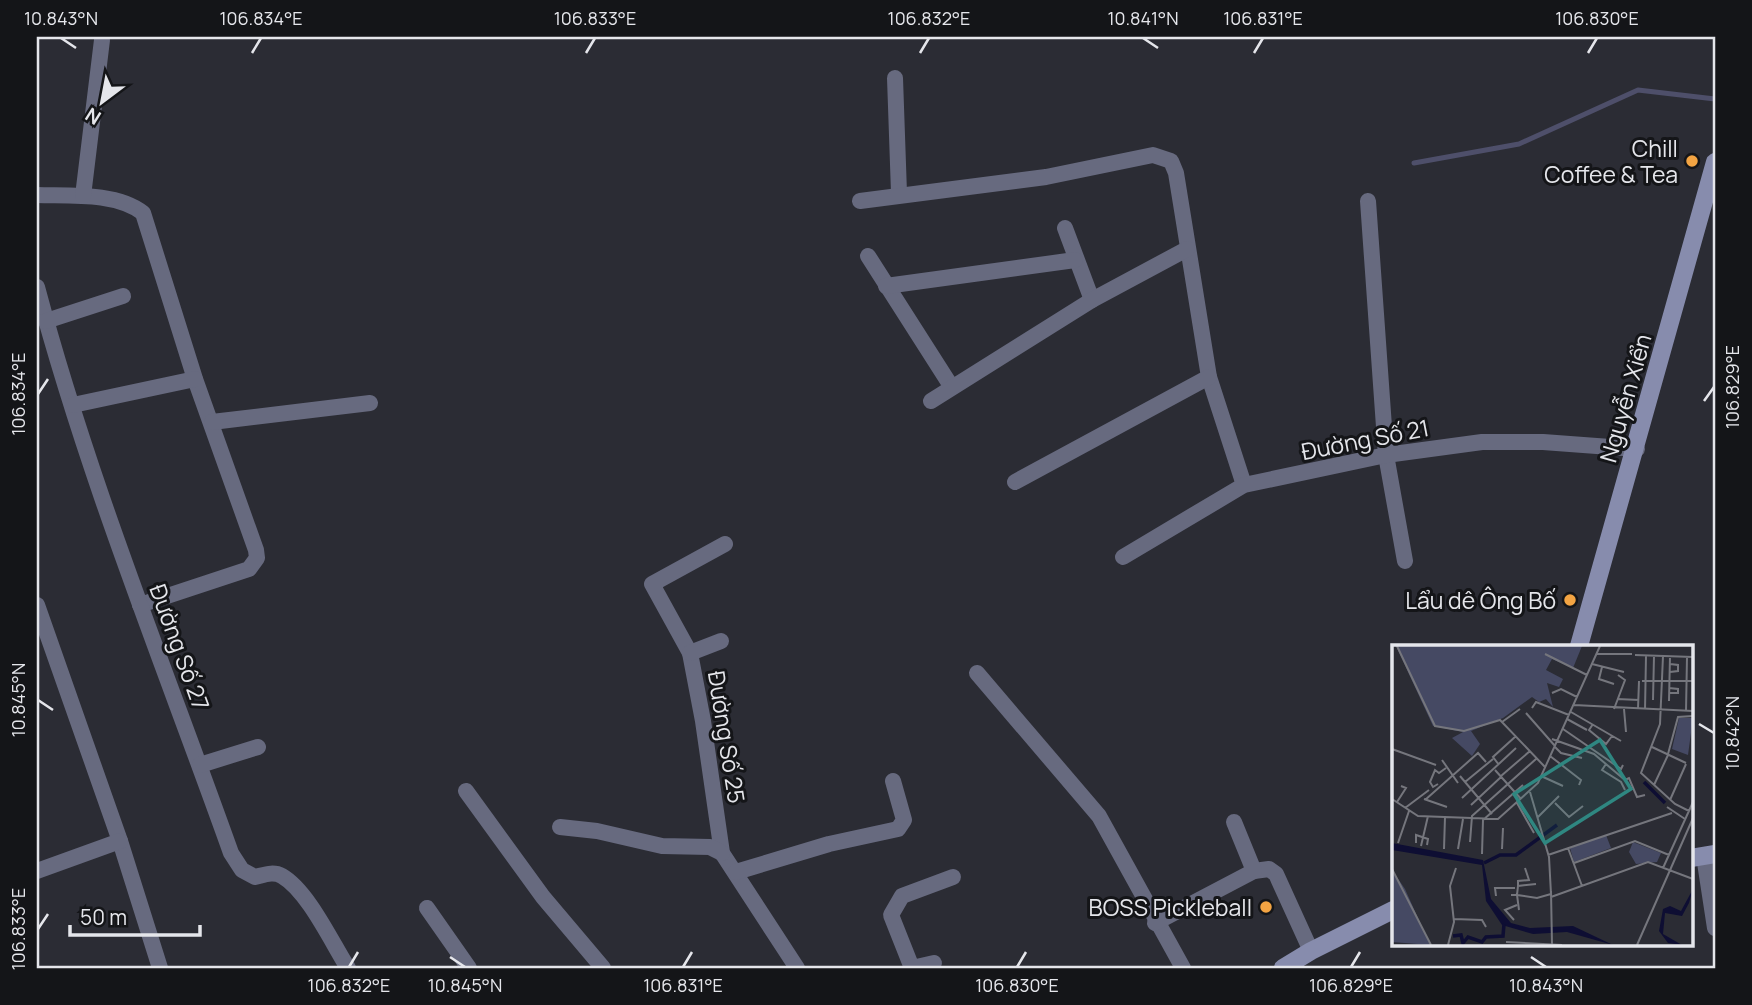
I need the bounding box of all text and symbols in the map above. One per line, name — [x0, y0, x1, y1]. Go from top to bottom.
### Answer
text: 10.843°N — [24, 6, 98, 30]
text: 106.834°E — [219, 6, 303, 30]
text: 106.833°E — [554, 6, 636, 30]
text: 106.832°E — [888, 6, 970, 30]
text: 10.841°N — [1107, 6, 1179, 30]
text: 106.831°E — [1223, 6, 1303, 30]
text: 106.830°E — [1555, 6, 1639, 30]
north arrow — [66, 66, 136, 136]
text: N — [80, 102, 106, 131]
place label: Chill Coffee & Tea — [1544, 132, 1678, 190]
marker: Chill Coffee & Tea — [1684, 153, 1700, 169]
street label: Nguyễn Xiển — [1591, 330, 1659, 466]
text: 106.829°E — [1720, 345, 1744, 429]
text: 106.834°E — [6, 352, 30, 436]
street label: Đường Số 21 — [1298, 411, 1432, 467]
street label: Đường Số 27 — [142, 580, 218, 714]
place label: Lẩu dê Ông Bố — [1405, 584, 1556, 616]
marker: Lẩu dê Ông Bố — [1562, 592, 1578, 608]
inset map — [1392, 645, 1692, 946]
text: 10.845°N — [6, 663, 30, 737]
street label: Đường Số 25 — [701, 668, 753, 806]
text: 10.842°N — [1720, 696, 1744, 770]
text: 106.833°E — [6, 888, 30, 970]
place label: BOSS Pickleball — [1089, 891, 1252, 923]
scale bar — [70, 893, 200, 937]
marker: BOSS Pickleball — [1258, 899, 1274, 915]
text: 50 m — [80, 903, 127, 931]
text: 106.832°E — [308, 973, 390, 997]
text: 10.845°N — [428, 973, 502, 997]
text: 106.831°E — [643, 973, 723, 997]
text: 106.830°E — [975, 973, 1059, 997]
text: 106.829°E — [1309, 973, 1393, 997]
text: 10.843°N — [1509, 973, 1583, 997]

